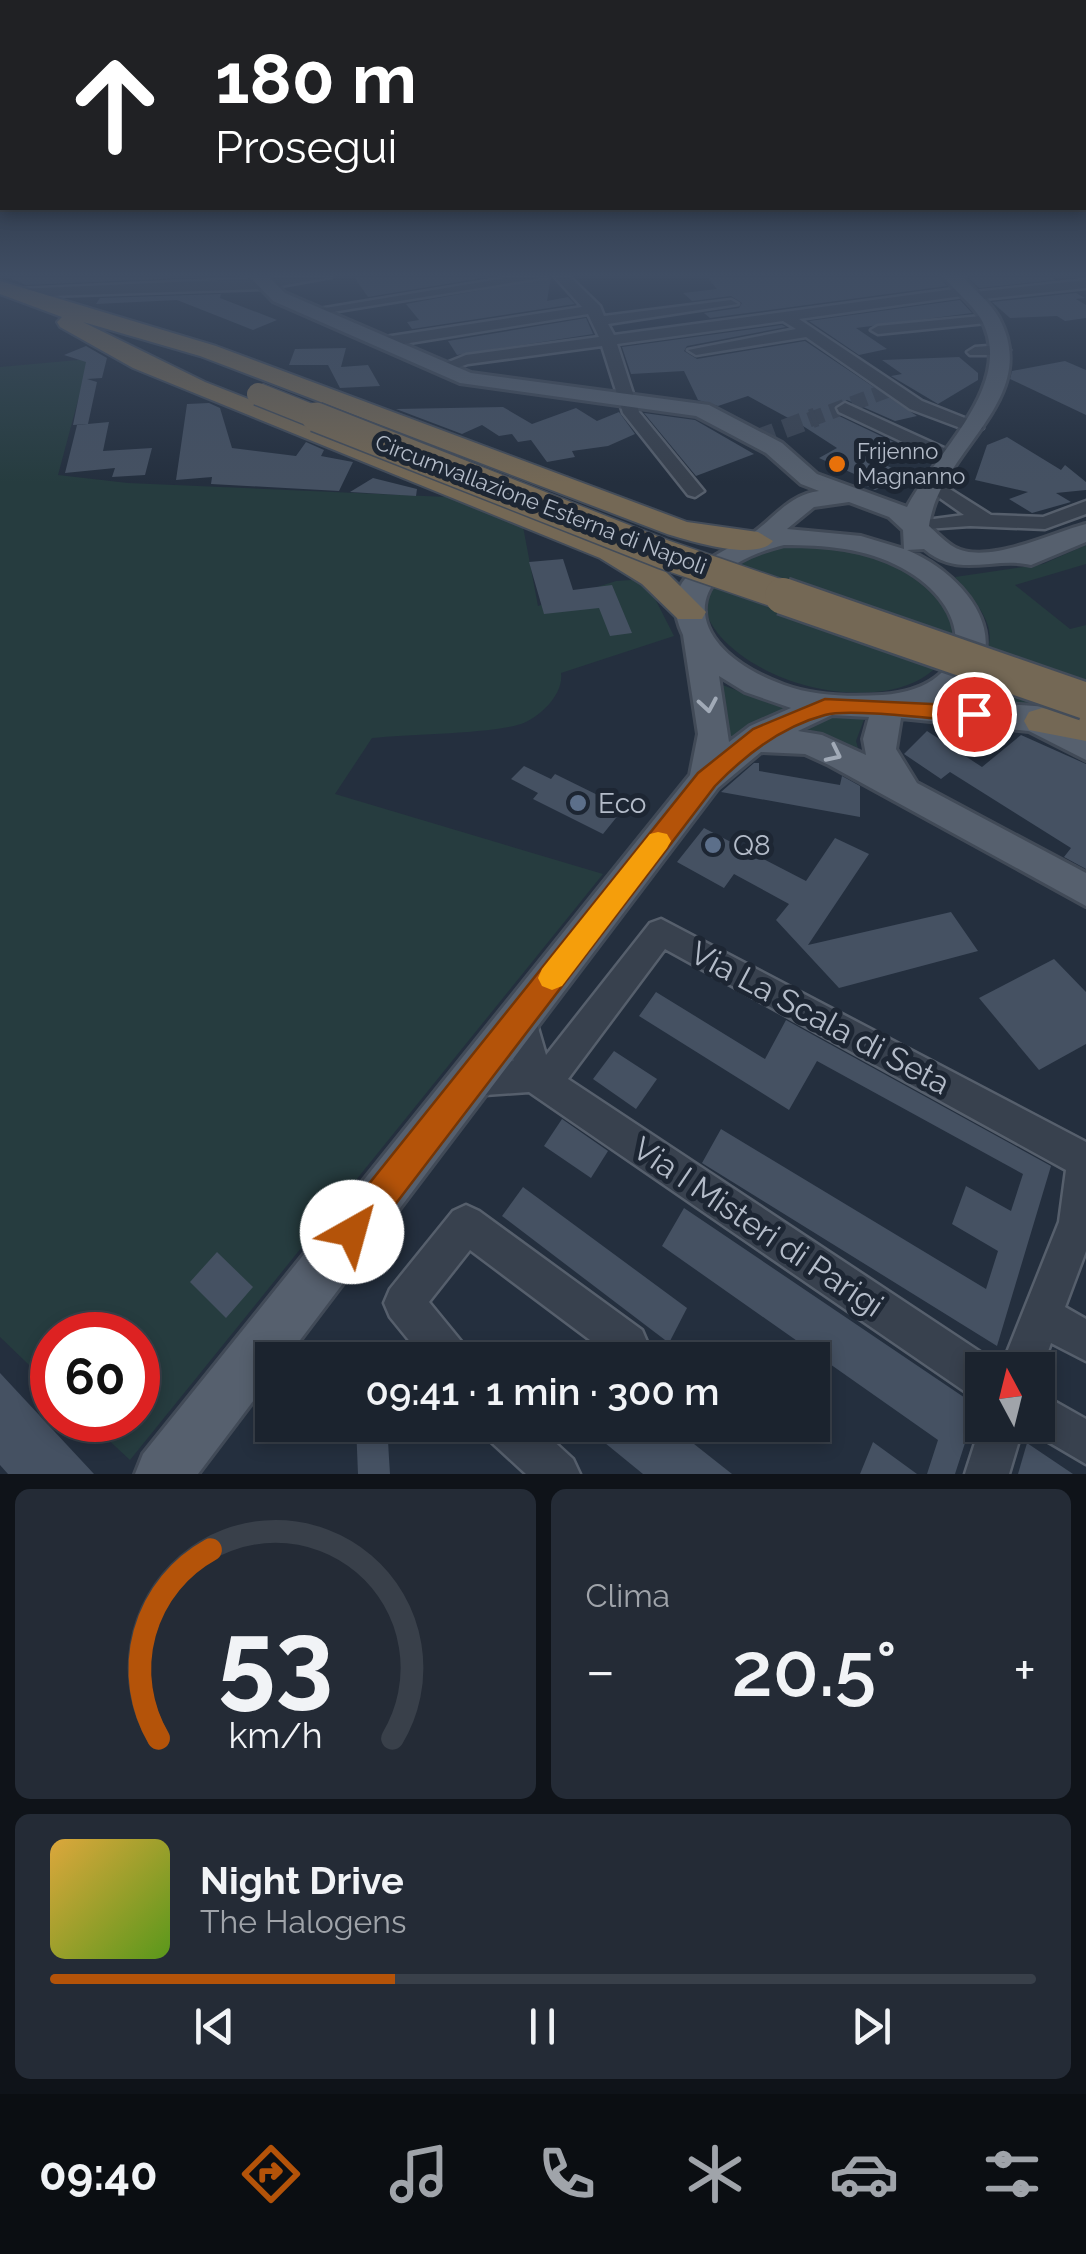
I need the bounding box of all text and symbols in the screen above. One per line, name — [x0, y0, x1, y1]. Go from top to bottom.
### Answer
text: 180 m — [215, 37, 417, 119]
icon: ahead — [50, 40, 180, 170]
text: Prosegui — [215, 121, 397, 174]
street label: Circumvallazione Esterna di Napoli — [372, 429, 710, 579]
place label: Frijenno Magnanno — [857, 438, 965, 489]
marker: Frijenno Magnanno — [826, 453, 848, 475]
pin — [932, 672, 1017, 757]
icon: arrive — [947, 687, 1002, 742]
one-way arrow — [697, 697, 718, 714]
one-way arrow — [824, 742, 842, 762]
place label: Eco — [598, 787, 647, 820]
marker: Eco — [567, 792, 589, 814]
place label: Q8 — [733, 829, 771, 862]
marker: Q8 — [702, 834, 724, 856]
street label: Via La Scala di Seta — [684, 933, 956, 1102]
street label: Via I Misteri di Parigi — [626, 1129, 890, 1324]
position arrow — [300, 1180, 404, 1284]
speed limit sign: 60 — [30, 1312, 160, 1442]
north arrow — [965, 1352, 1055, 1442]
map controls — [965, 1352, 1055, 1442]
text: 09:41 · 1 min · 300 m — [366, 1369, 719, 1414]
text: Clima — [586, 1577, 670, 1614]
text: 53 — [217, 1598, 333, 1720]
text: 20.5° — [731, 1625, 897, 1714]
text: − — [586, 1638, 615, 1703]
text: + — [1013, 1638, 1036, 1703]
text: km/h — [228, 1714, 322, 1756]
text: Night Drive — [200, 1858, 404, 1903]
text: The Halogens — [200, 1903, 406, 1940]
icon: previous — [187, 1999, 242, 2054]
icon: pause — [515, 1999, 570, 2054]
icon: next — [844, 1999, 899, 2054]
icon: directions — [236, 2139, 306, 2209]
icon: music — [384, 2139, 454, 2209]
icon: phone — [532, 2139, 602, 2209]
icon: climate — [680, 2139, 750, 2209]
icon: car — [829, 2139, 899, 2209]
icon: filters — [977, 2139, 1047, 2209]
text: 09:40 — [39, 2148, 158, 2201]

